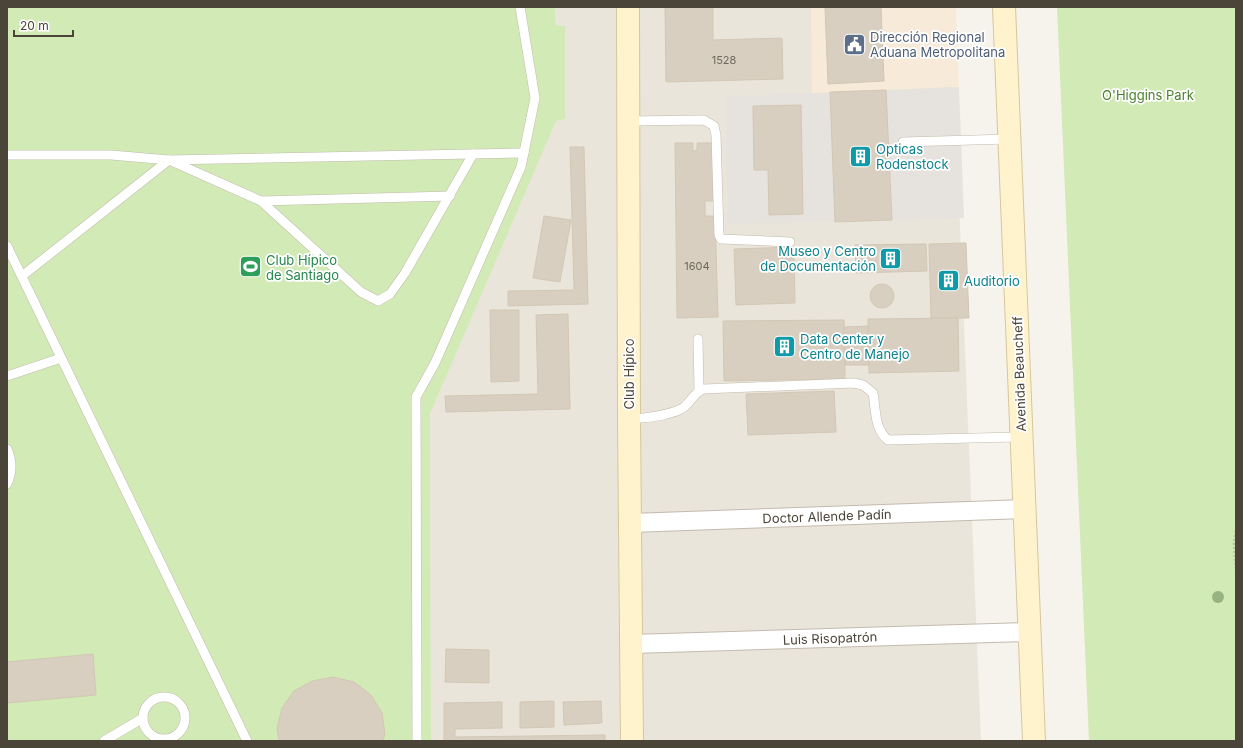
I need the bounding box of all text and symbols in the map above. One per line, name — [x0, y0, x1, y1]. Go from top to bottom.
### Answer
scale bar — [14, 12, 73, 38]
text: 20 m — [20, 18, 49, 33]
place label: Dirección Regional Aduana Metropolitana — [870, 29, 1005, 60]
public building icon: Dirección Regional Aduana Metropolitana — [842, 31, 868, 57]
house number: 1528 — [712, 53, 737, 67]
park label: O'Higgins Park — [1102, 87, 1194, 103]
place label: Opticas Rodenstock — [876, 141, 949, 172]
building icon: Opticas Rodenstock — [848, 143, 874, 169]
place label: Museo y Centro de Documentación — [760, 243, 876, 274]
building icon: Museo y Centro de Documentación — [878, 245, 904, 271]
place label: Club Hípico de Santiago — [266, 252, 339, 283]
sports icon: Club Hípico de Santiago — [237, 254, 263, 280]
house number: 1604 — [684, 259, 710, 273]
building icon: Auditorio — [936, 268, 962, 294]
place label: Auditorio — [964, 273, 1020, 289]
street label: Avenida Beaucheff — [1009, 316, 1029, 432]
place label: Data Center y Centro de Manejo — [800, 331, 910, 362]
building icon: Data Center y Centro de Manejo — [771, 333, 797, 359]
street label: Club Hípico — [621, 338, 637, 410]
street label: Doctor Allende Padín — [762, 506, 892, 526]
street label: Luis Risopatrón — [782, 628, 878, 648]

